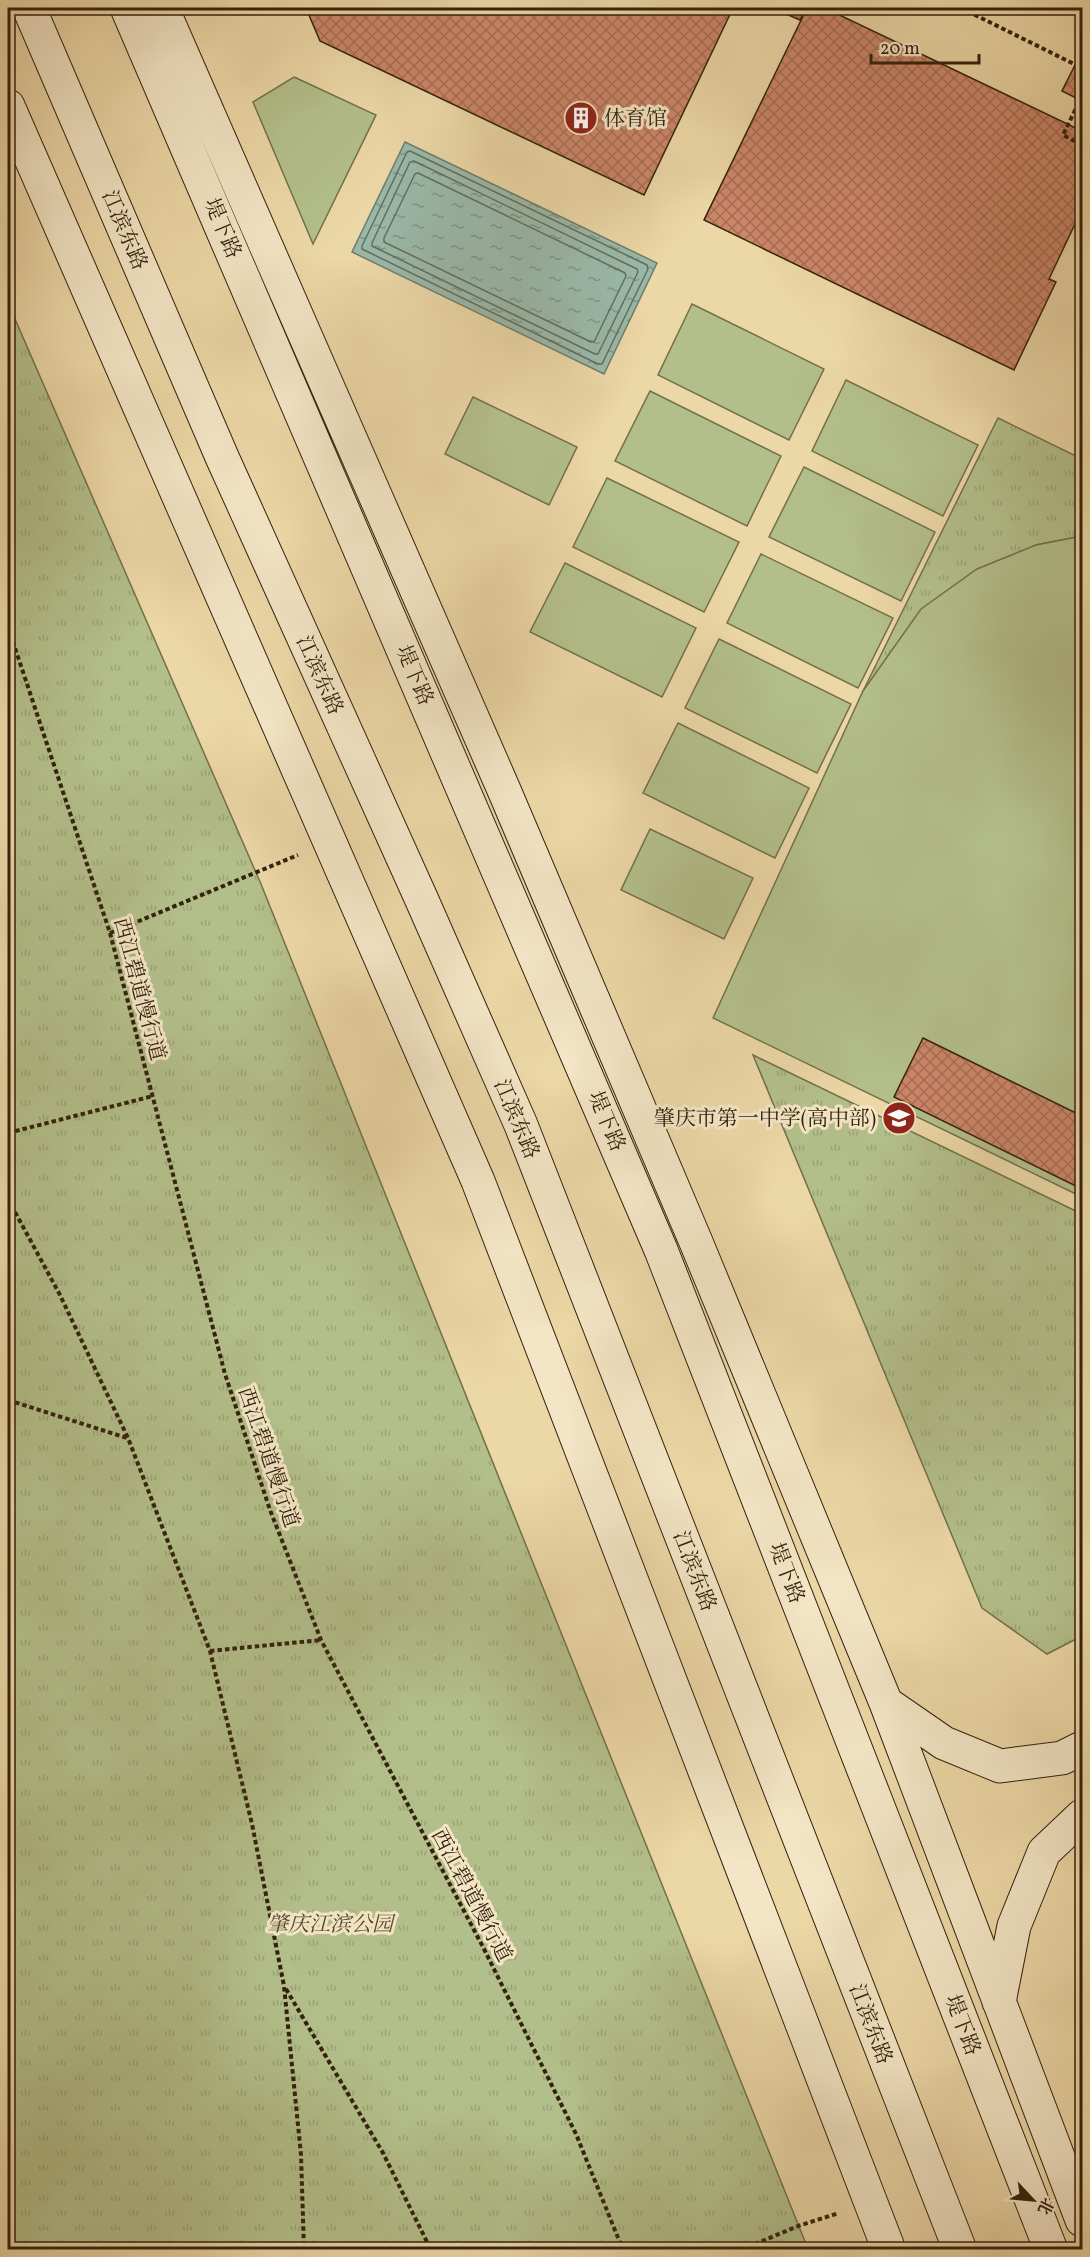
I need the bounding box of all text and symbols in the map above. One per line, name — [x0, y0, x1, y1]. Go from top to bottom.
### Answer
scale bar — [871, 27, 979, 65]
text: 20 m — [880, 37, 920, 62]
building icon: 体育馆 — [563, 100, 599, 136]
place label: 体育馆 — [604, 105, 667, 134]
street label: 江滨东路 — [94, 186, 153, 275]
street label: 堤下路 — [196, 194, 247, 263]
street label: 江滨东路 — [288, 631, 349, 720]
street label: 堤下路 — [388, 641, 439, 710]
street label: 西江碧道慢行道 — [106, 915, 172, 1064]
street label: 江滨东路 — [486, 1075, 545, 1164]
street label: 堤下路 — [580, 1087, 631, 1156]
school or university icon: 肇庆市第一中学(高中部) — [881, 1100, 917, 1136]
place label: 肇庆市第一中学(高中部) — [654, 1105, 876, 1134]
street label: 西江碧道慢行道 — [230, 1383, 305, 1532]
street label: 江滨东路 — [665, 1527, 722, 1616]
street label: 堤下路 — [761, 1539, 810, 1608]
street label: 西江碧道慢行道 — [423, 1824, 518, 1967]
park label: 肇庆江滨公园 — [267, 1911, 396, 1940]
street label: 江滨东路 — [841, 1980, 898, 2069]
street label: 堤下路 — [937, 1991, 986, 2060]
north arrow — [1003, 2170, 1063, 2230]
text: 北 — [1031, 2194, 1058, 2218]

